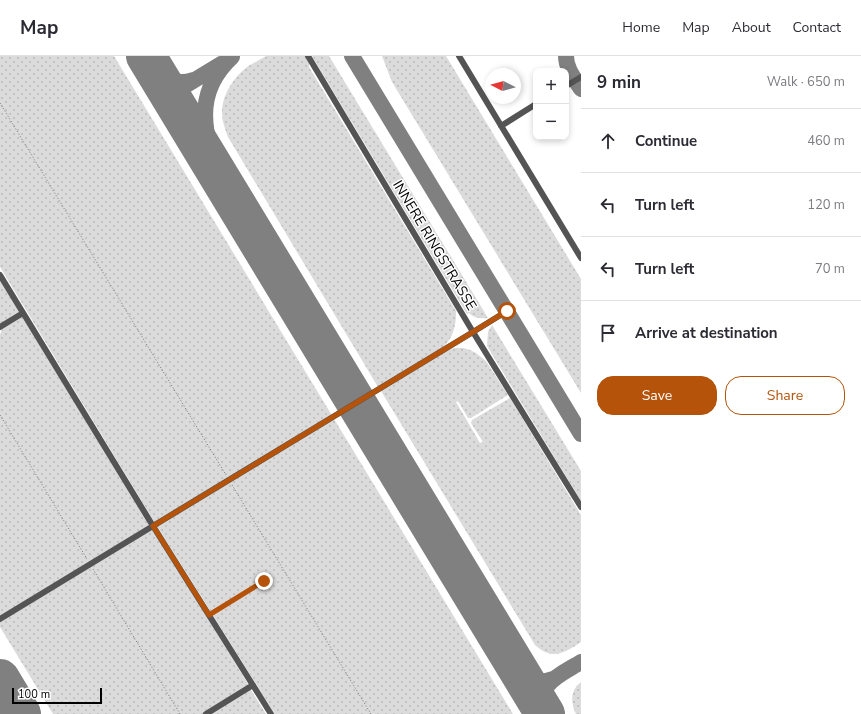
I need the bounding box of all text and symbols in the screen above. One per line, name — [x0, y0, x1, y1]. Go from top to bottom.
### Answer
text: Map — [20, 15, 58, 41]
text: Home — [622, 18, 660, 37]
text: Map — [682, 18, 710, 37]
text: About — [732, 18, 771, 37]
text: Contact — [793, 18, 841, 37]
north arrow — [485, 68, 521, 104]
map controls — [533, 68, 569, 140]
button: + — [533, 68, 569, 104]
text: 9 min — [597, 71, 641, 94]
text: Walk · 650 m — [767, 73, 845, 91]
button: − — [533, 104, 569, 140]
icon: ahead — [597, 130, 619, 152]
text: Continue — [635, 131, 697, 151]
text: 460 m — [807, 132, 845, 150]
street label: INNERE RINGSTRASSE — [388, 177, 481, 314]
icon: left — [597, 194, 619, 216]
text: Turn left — [635, 195, 694, 215]
text: 120 m — [807, 196, 845, 214]
icon: left — [597, 258, 619, 280]
text: Turn left — [635, 259, 694, 279]
text: 70 m — [815, 260, 845, 278]
route start — [498, 302, 516, 320]
icon: arrive — [597, 322, 619, 344]
text: Arrive at destination — [635, 323, 778, 343]
button: Save — [597, 376, 717, 415]
button: Share — [725, 376, 845, 415]
route end — [255, 572, 273, 590]
scale bar — [12, 686, 102, 705]
text: 100 m — [18, 687, 50, 702]

